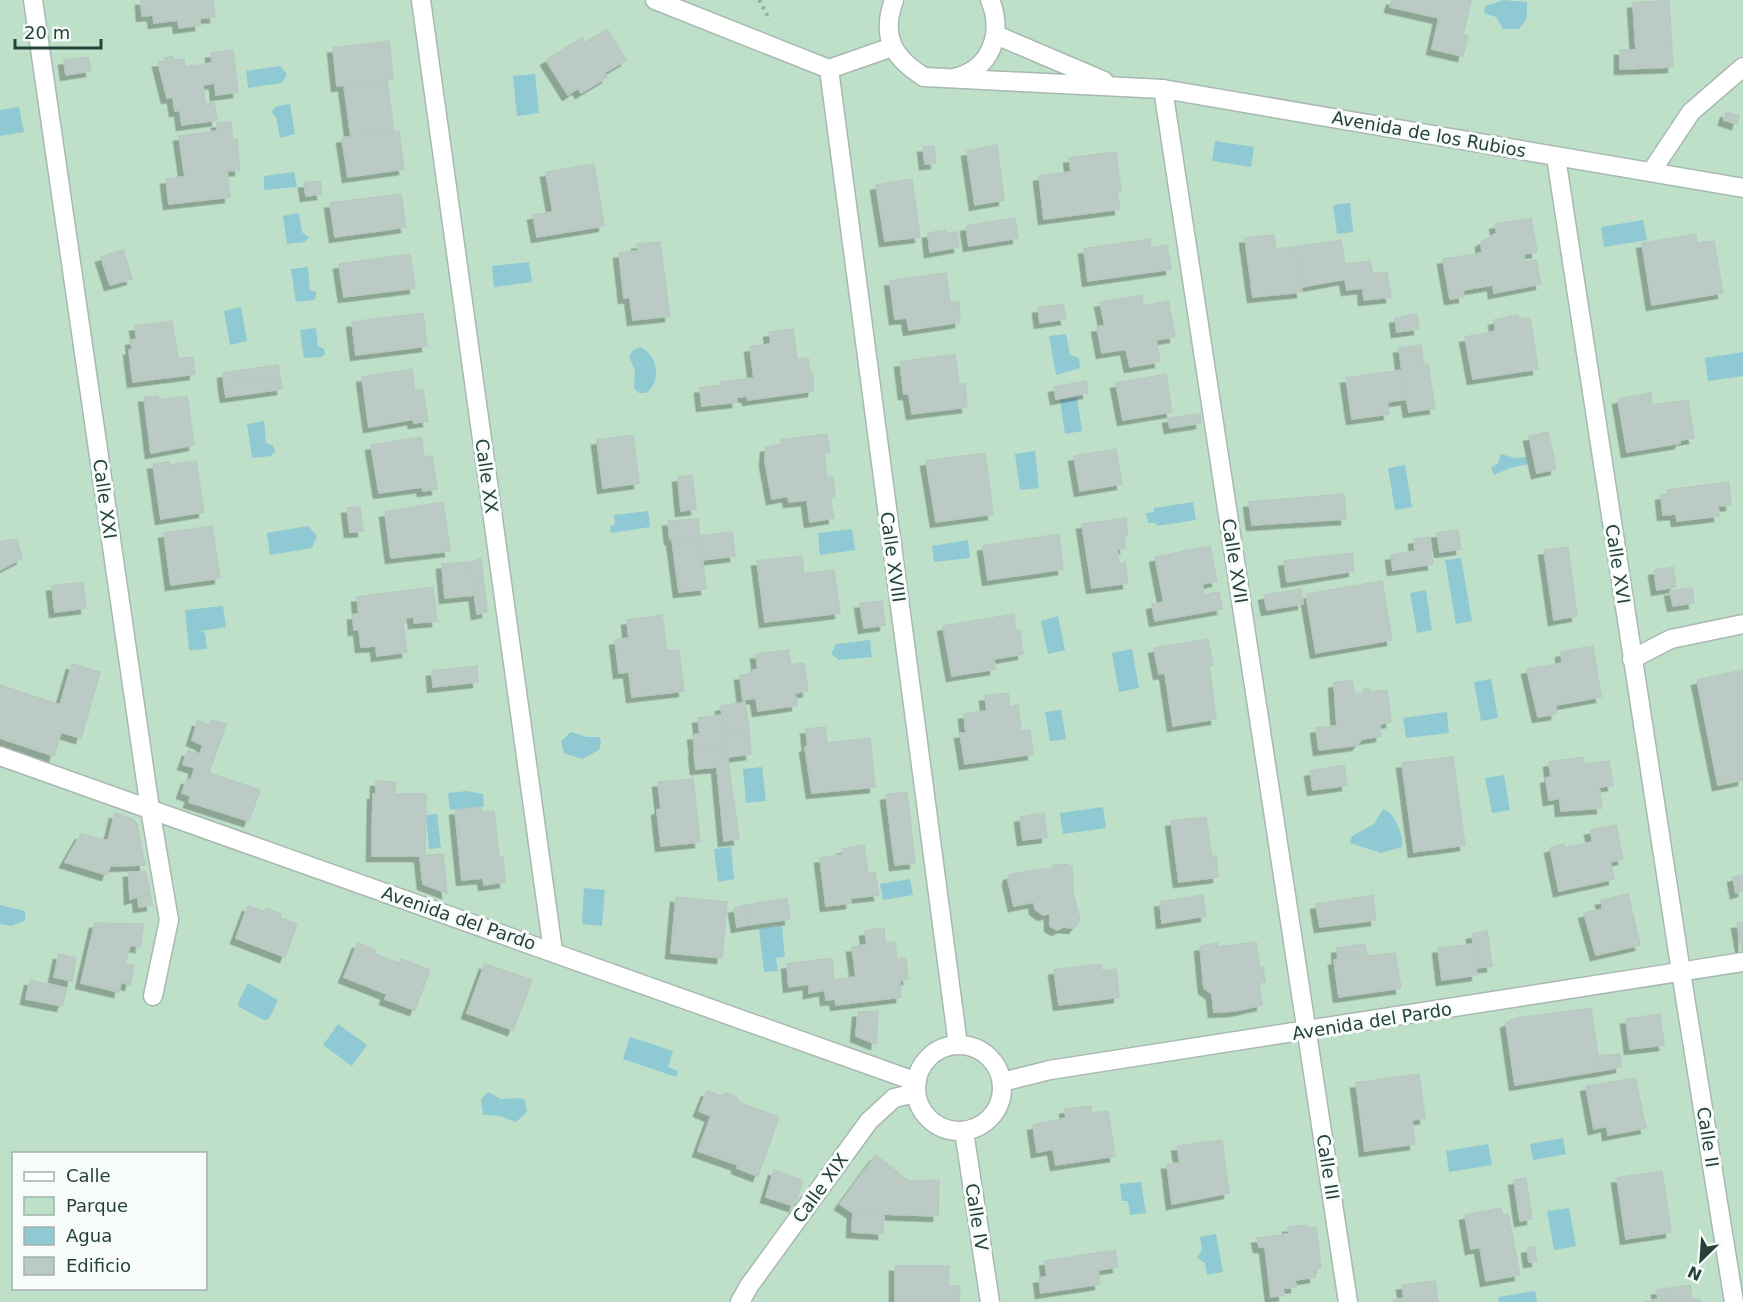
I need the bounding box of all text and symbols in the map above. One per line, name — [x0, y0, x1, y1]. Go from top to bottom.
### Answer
scale bar — [15, 12, 100, 50]
text: 20 m — [24, 22, 70, 43]
street label: Avenida de los Rubios — [1330, 107, 1528, 161]
street label: Calle XX — [471, 437, 503, 515]
street label: Calle XXI — [89, 458, 121, 540]
street label: Calle XVIII — [876, 510, 910, 604]
street label: Calle XVII — [1218, 517, 1252, 605]
street label: Calle XVI — [1601, 523, 1635, 605]
street label: Avenida del Pardo — [379, 882, 539, 954]
street label: Avenida del Pardo — [1291, 998, 1453, 1044]
street label: Calle II — [1693, 1105, 1723, 1169]
street label: Calle III — [1312, 1133, 1344, 1201]
street label: Calle XIX — [788, 1149, 852, 1227]
legend — [12, 1152, 207, 1290]
text: Calle — [66, 1165, 111, 1186]
street label: Calle IV — [961, 1182, 993, 1253]
text: Parque — [66, 1195, 128, 1216]
text: Agua — [66, 1225, 112, 1246]
north arrow — [1671, 1230, 1731, 1290]
text: Edificio — [66, 1255, 131, 1276]
text: N — [1685, 1262, 1705, 1285]

